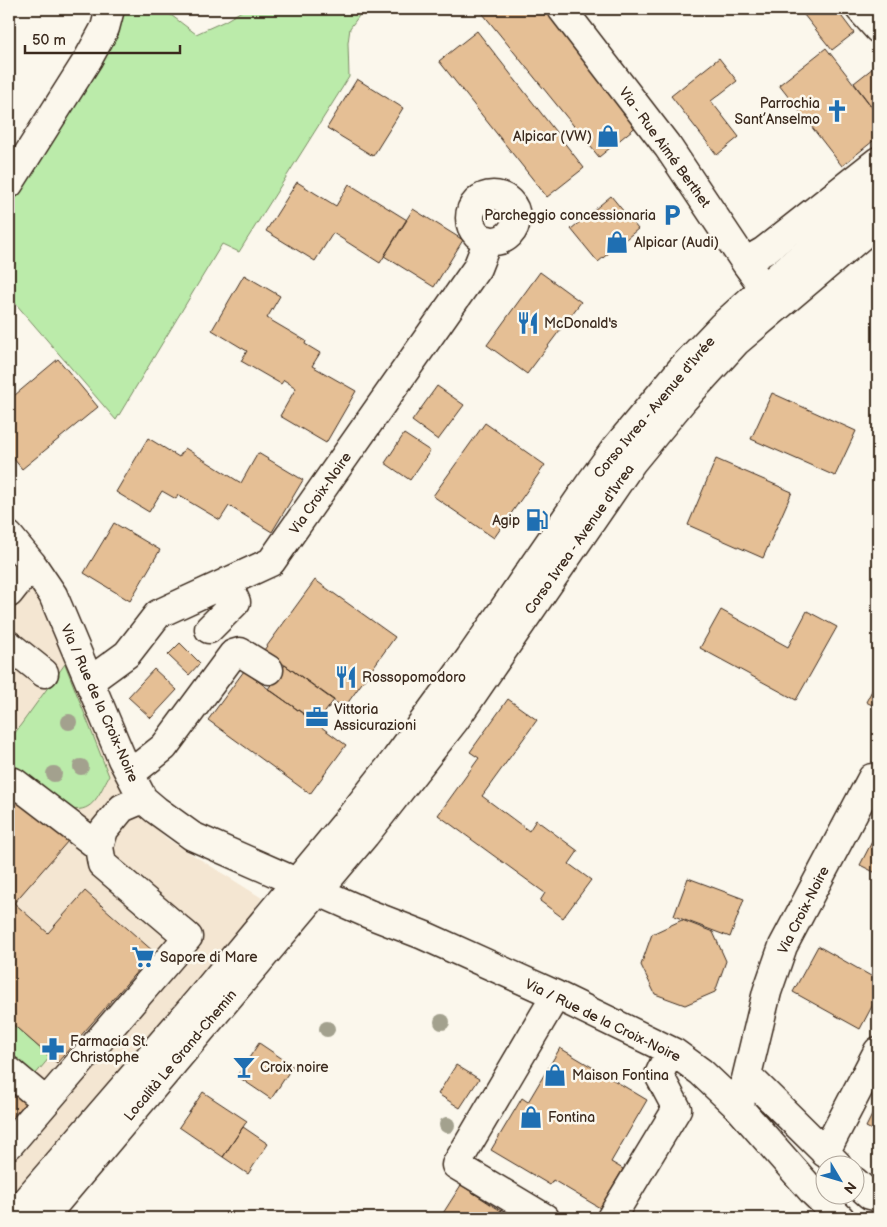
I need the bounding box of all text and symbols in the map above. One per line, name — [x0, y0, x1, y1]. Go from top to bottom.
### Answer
scale bar — [25, 22, 180, 54]
text: 50 m — [32, 31, 66, 50]
street label: Via - Rue Aimé Berthet — [615, 84, 714, 211]
place label: Parrochia Sant’Anselmo — [734, 95, 820, 128]
church icon: Parrochia Sant’Anselmo — [824, 98, 850, 124]
shop icon: Alpicar (VW) — [595, 123, 621, 149]
place label: Alpicar (VW) — [513, 128, 592, 145]
parking icon: Parcheggio concessionaria — [659, 202, 685, 228]
place label: Parcheggio concessionaria — [484, 207, 656, 224]
shop icon: Alpicar (Audi) — [604, 229, 630, 255]
place label: Alpicar (Audi) — [634, 234, 719, 251]
restaurant icon: McDonald's — [515, 310, 541, 336]
place label: McDonald's — [544, 315, 618, 332]
street label: Corso Ivrea - Avenue d'Ivrée — [590, 333, 719, 482]
street label: Via Croix-Noire — [286, 449, 355, 538]
street label: Corso Ivrea - Avenue d'Ivrea — [521, 461, 638, 618]
fuel station icon: Agip — [524, 507, 550, 533]
place label: Agip — [492, 512, 520, 529]
street label: Via / Rue de la Croix-Noire — [57, 622, 142, 785]
restaurant icon: Rossopomodoro — [333, 664, 359, 690]
place label: Rossopomodoro — [362, 669, 466, 686]
place label: Vittoria Assicurazioni — [334, 701, 416, 734]
office icon: Vittoria Assicurazioni — [304, 704, 330, 730]
street label: Via Croix-Noire — [774, 864, 833, 957]
supermarket icon: Sapore di Mare — [130, 944, 156, 970]
place label: Sapore di Mare — [160, 949, 257, 966]
street label: Via / Rue de la Croix-Noire — [522, 975, 683, 1066]
street label: Località Le Grand-Chemin — [121, 986, 240, 1124]
place label: Farmacia St. Christophe — [70, 1033, 148, 1066]
pharmacy icon: Farmacia St. Christophe — [40, 1036, 66, 1062]
bar icon: Croix noire — [231, 1054, 257, 1080]
place label: Croix noire — [260, 1059, 329, 1076]
shop icon: Maison Fontina — [542, 1062, 568, 1088]
place label: Maison Fontina — [572, 1067, 669, 1084]
shop icon: Fontina — [518, 1104, 544, 1130]
place label: Fontina — [548, 1109, 595, 1126]
north arrow — [814, 1154, 864, 1204]
text: N — [840, 1178, 860, 1197]

